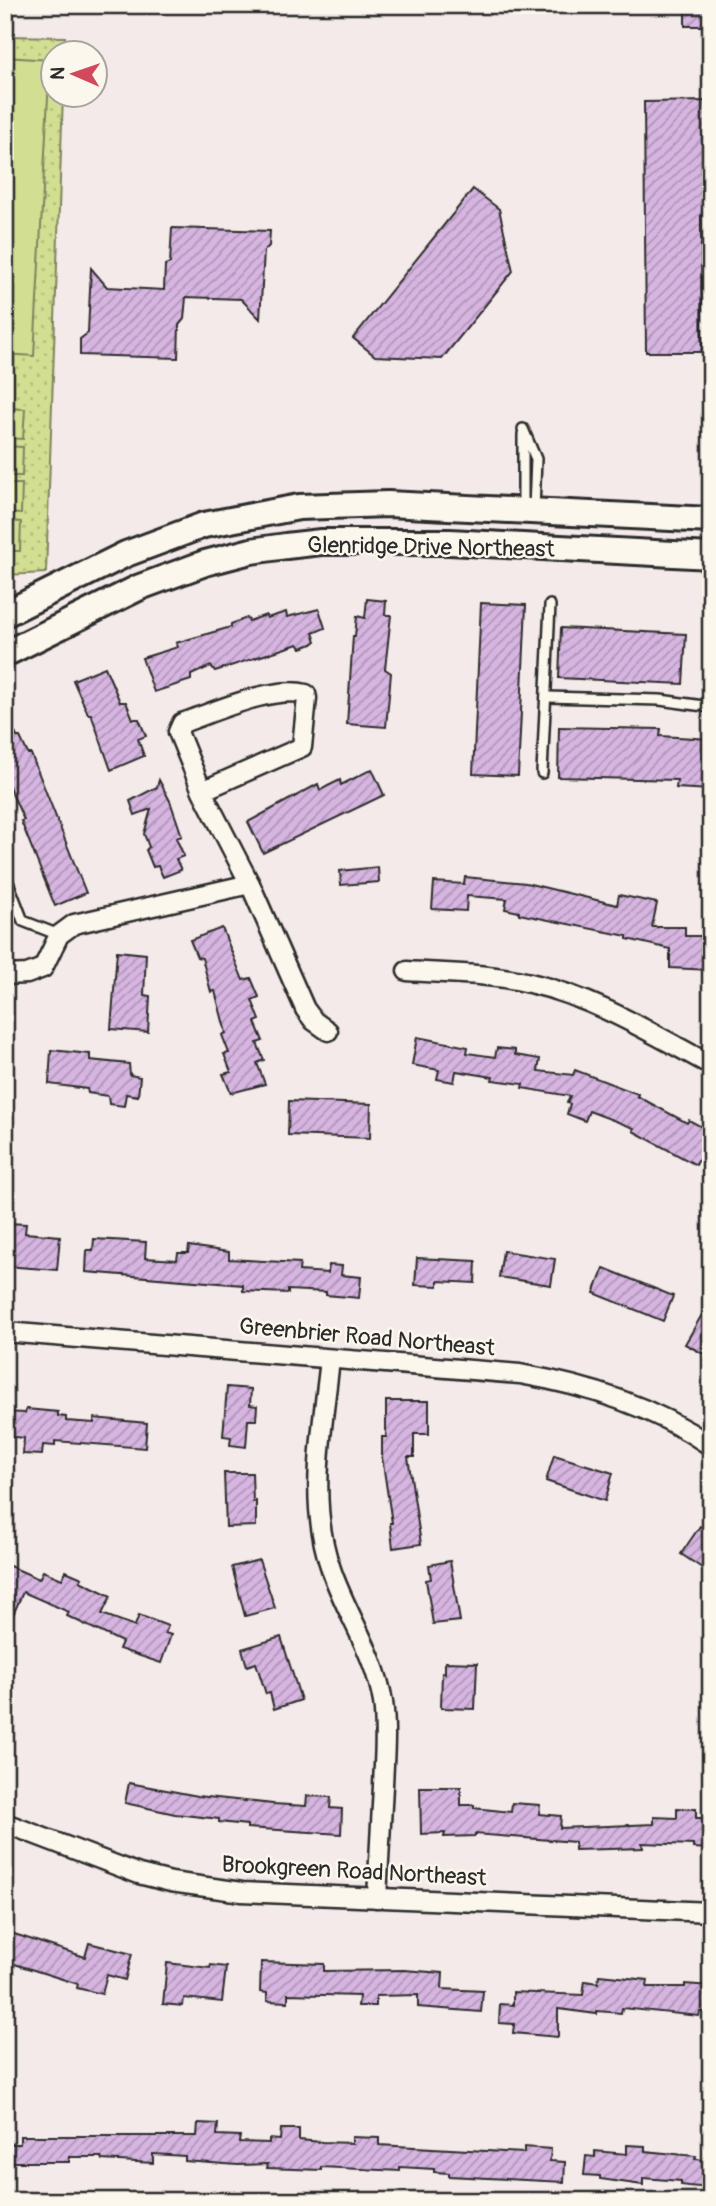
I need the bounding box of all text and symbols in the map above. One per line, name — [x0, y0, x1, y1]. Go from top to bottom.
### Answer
north arrow — [38, 38, 108, 108]
text: N — [46, 66, 70, 80]
street label: Glenridge Drive Northeast — [307, 530, 556, 564]
street label: Greenbrier Road Northeast — [238, 1311, 497, 1363]
street label: Brookgreen Road Northeast — [221, 1850, 488, 1892]

